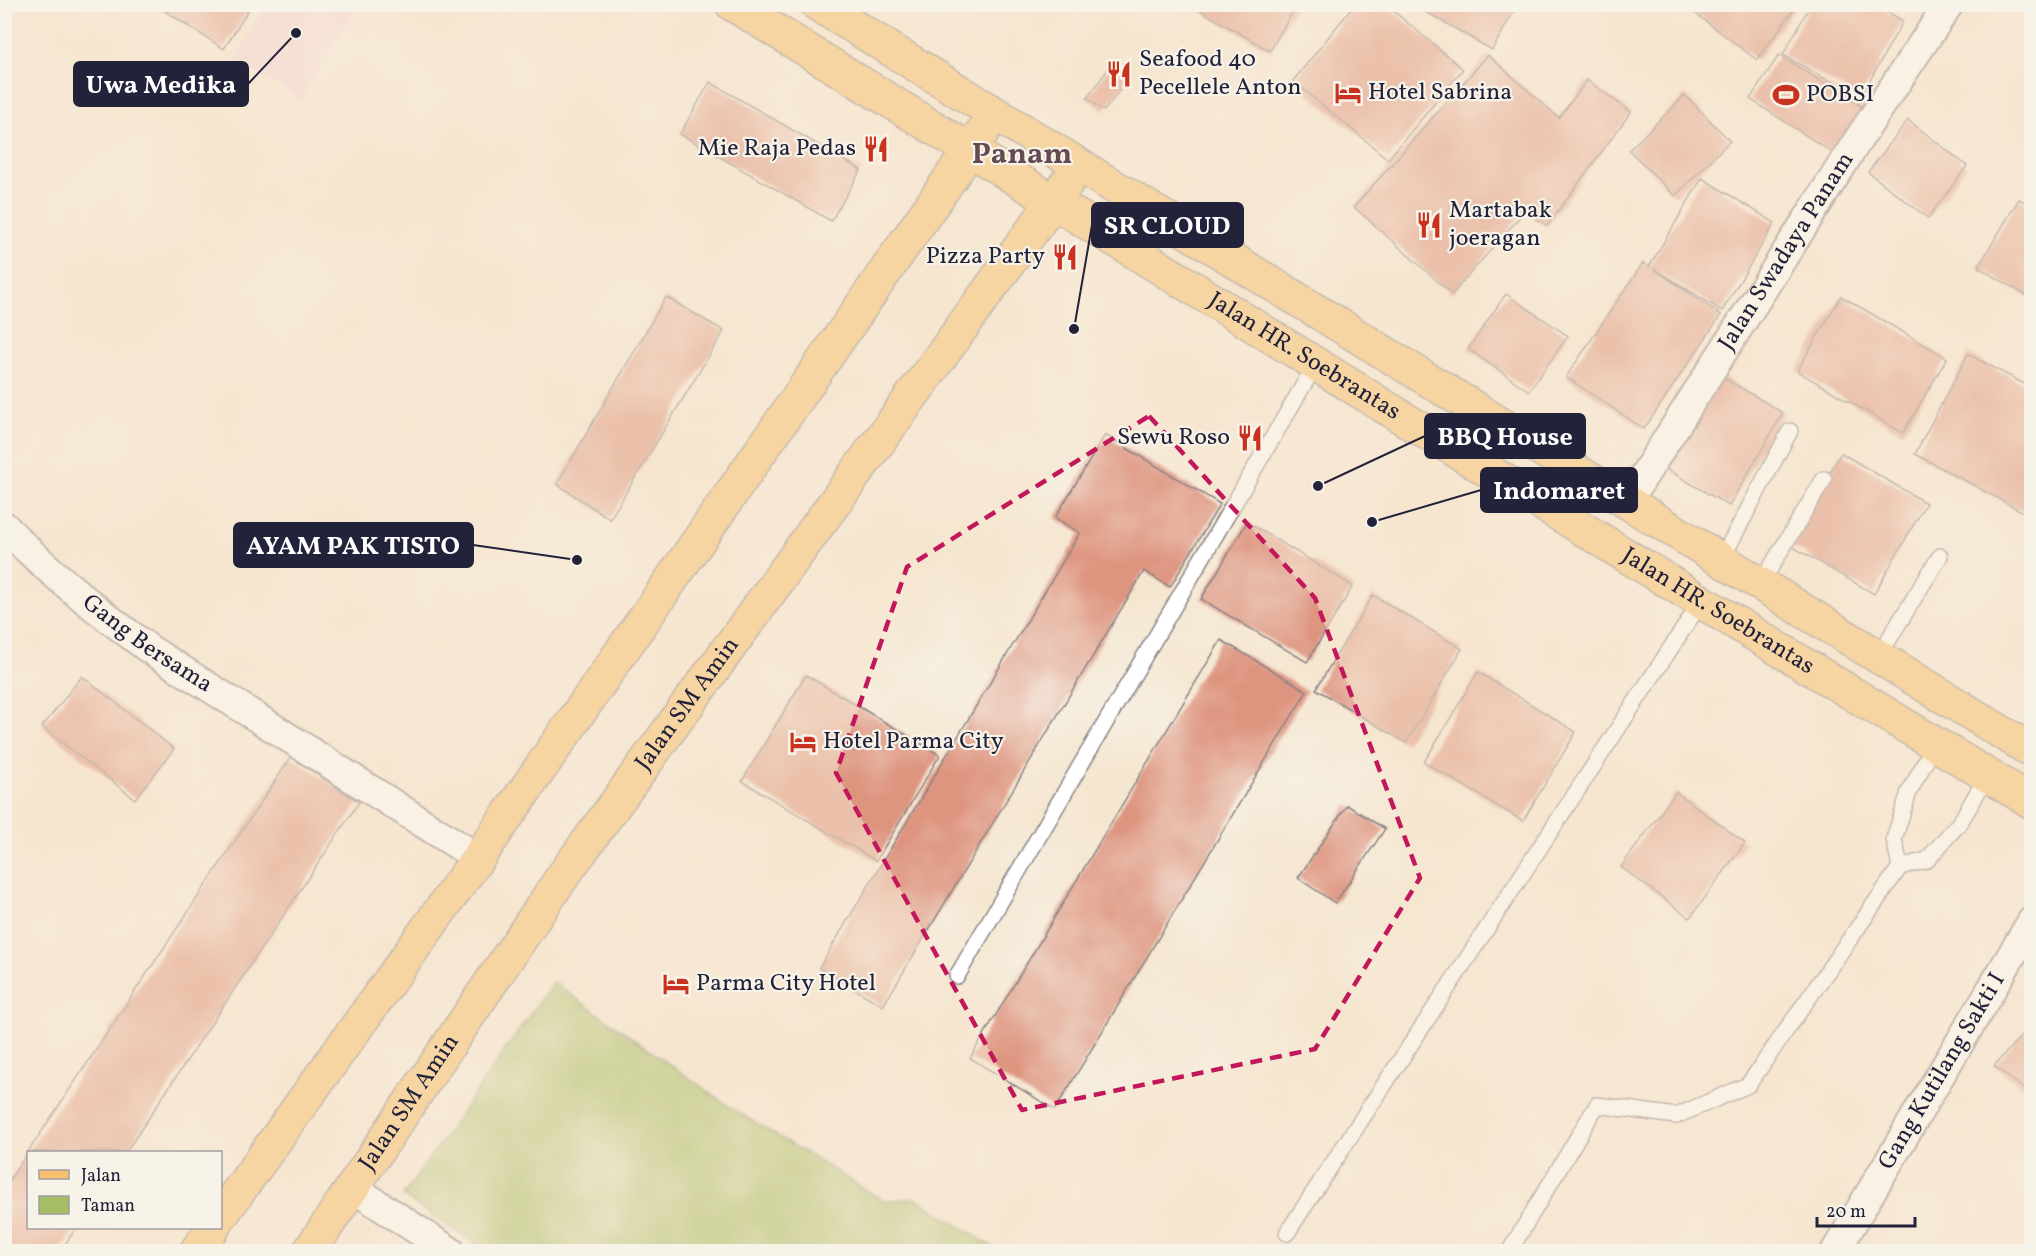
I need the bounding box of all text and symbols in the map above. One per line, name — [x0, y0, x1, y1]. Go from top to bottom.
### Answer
place label: Seafood 40 Pecellele Anton — [1139, 43, 1302, 105]
restaurant icon: Seafood 40 Pecellele Anton — [1104, 59, 1134, 89]
callout: Uwa Medika — [74, 62, 248, 106]
text: Uwa Medika — [86, 68, 236, 104]
place label: Hotel Sabrina — [1368, 76, 1512, 110]
hotel icon: Hotel Sabrina — [1333, 78, 1363, 108]
place label: POBSI — [1806, 78, 1874, 112]
sports icon: POBSI — [1771, 80, 1801, 110]
place label: Mie Raja Pedas — [698, 132, 856, 166]
restaurant icon: Mie Raja Pedas — [861, 134, 891, 164]
district label: Panam — [972, 134, 1072, 176]
street label: Jalan Swadaya Panam — [1711, 146, 1863, 358]
place label: Martabak joeragan — [1449, 194, 1552, 256]
callout: SR CLOUD — [1092, 203, 1243, 247]
text: SR CLOUD — [1104, 209, 1230, 245]
restaurant icon: Martabak joeragan — [1414, 210, 1444, 240]
place label: Pizza Party — [926, 240, 1045, 274]
restaurant icon: Pizza Party — [1050, 242, 1080, 272]
street label: Jalan HR. Soebrantas — [1201, 284, 1407, 429]
callout: BBQ House — [1425, 414, 1585, 458]
text: BBQ House — [1437, 420, 1573, 456]
place label: Sewu Roso — [1117, 421, 1230, 455]
restaurant icon: Sewu Roso — [1235, 423, 1265, 453]
callout: Indomaret — [1481, 468, 1637, 512]
text: Indomaret — [1493, 474, 1625, 510]
callout: AYAM PAK TISTO — [234, 523, 473, 567]
text: AYAM PAK TISTO — [246, 529, 460, 565]
street label: Jalan HR. Soebrantas — [1615, 540, 1821, 684]
street label: Gang Bersama — [74, 586, 219, 702]
street label: Jalan SM Amin — [627, 630, 748, 778]
place label: Hotel Parma City — [823, 725, 1004, 759]
hotel icon: Hotel Parma City — [788, 727, 818, 757]
place label: Parma City Hotel — [696, 967, 876, 1001]
street label: Gang Kutilang Sakti I — [1870, 967, 2014, 1177]
hotel icon: Parma City Hotel — [661, 969, 691, 999]
street label: Jalan SM Amin — [351, 1028, 468, 1178]
legend — [27, 1151, 222, 1229]
text: Jalan — [81, 1164, 121, 1189]
scale bar — [1817, 1190, 1914, 1228]
text: Taman — [81, 1194, 135, 1219]
text: 20 m — [1826, 1200, 1866, 1225]

